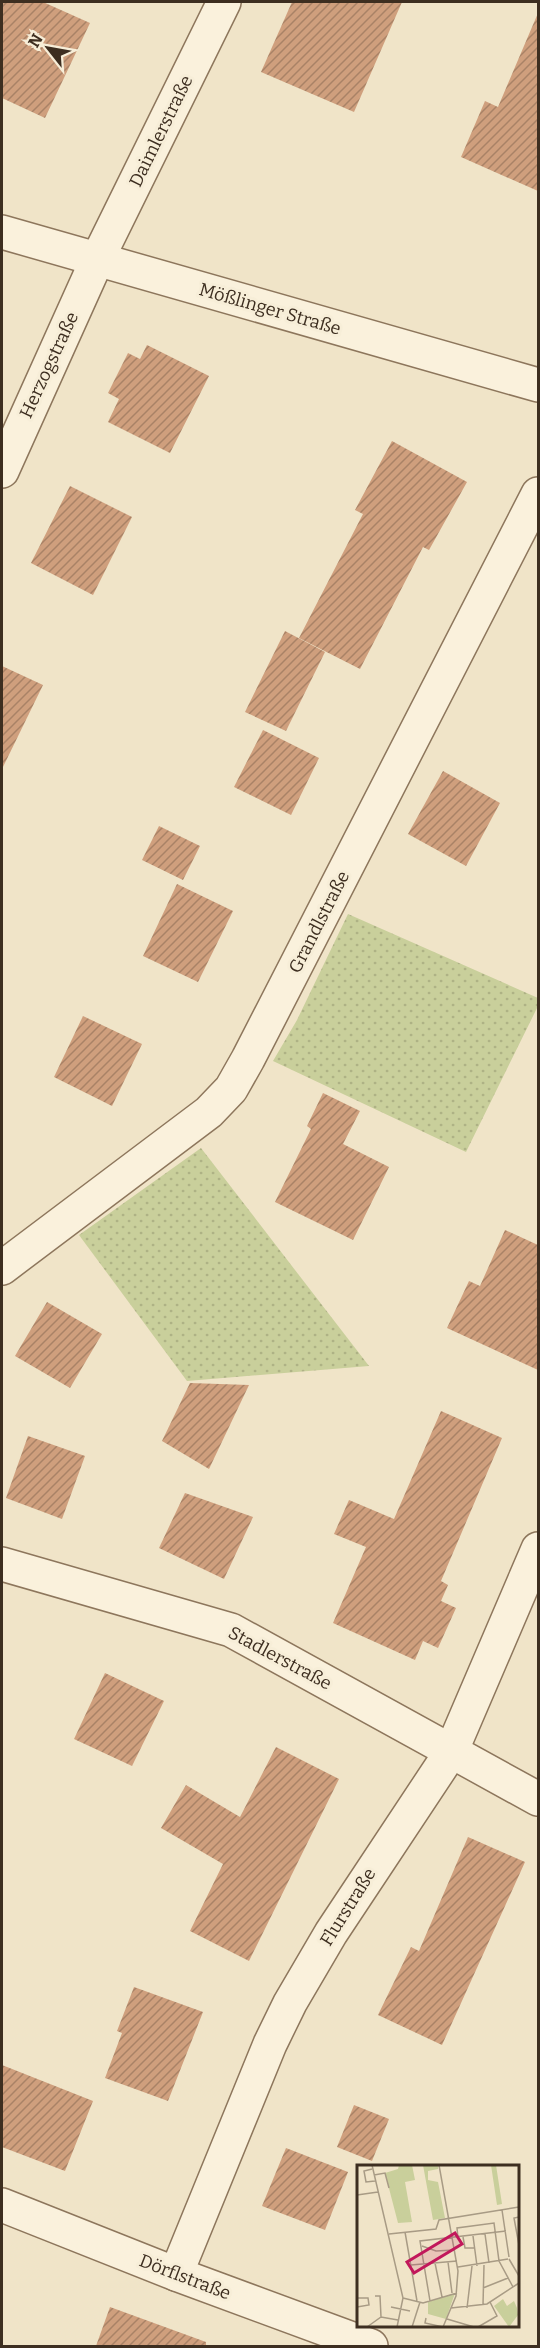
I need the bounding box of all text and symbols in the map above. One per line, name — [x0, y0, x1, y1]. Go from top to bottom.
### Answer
north arrow — [18, 18, 78, 78]
text: N — [24, 30, 47, 51]
street label: Daimlerstraße — [125, 72, 197, 190]
street label: Mößlinger Straße — [197, 278, 343, 340]
street label: Herzogstraße — [15, 308, 83, 422]
street label: Grandlstraße — [284, 867, 354, 977]
street label: Stadlerstraße — [225, 1622, 335, 1694]
street label: Flurstraße — [315, 1864, 381, 1950]
inset map — [357, 2165, 519, 2327]
street label: Dörflstraße — [136, 2249, 234, 2305]

